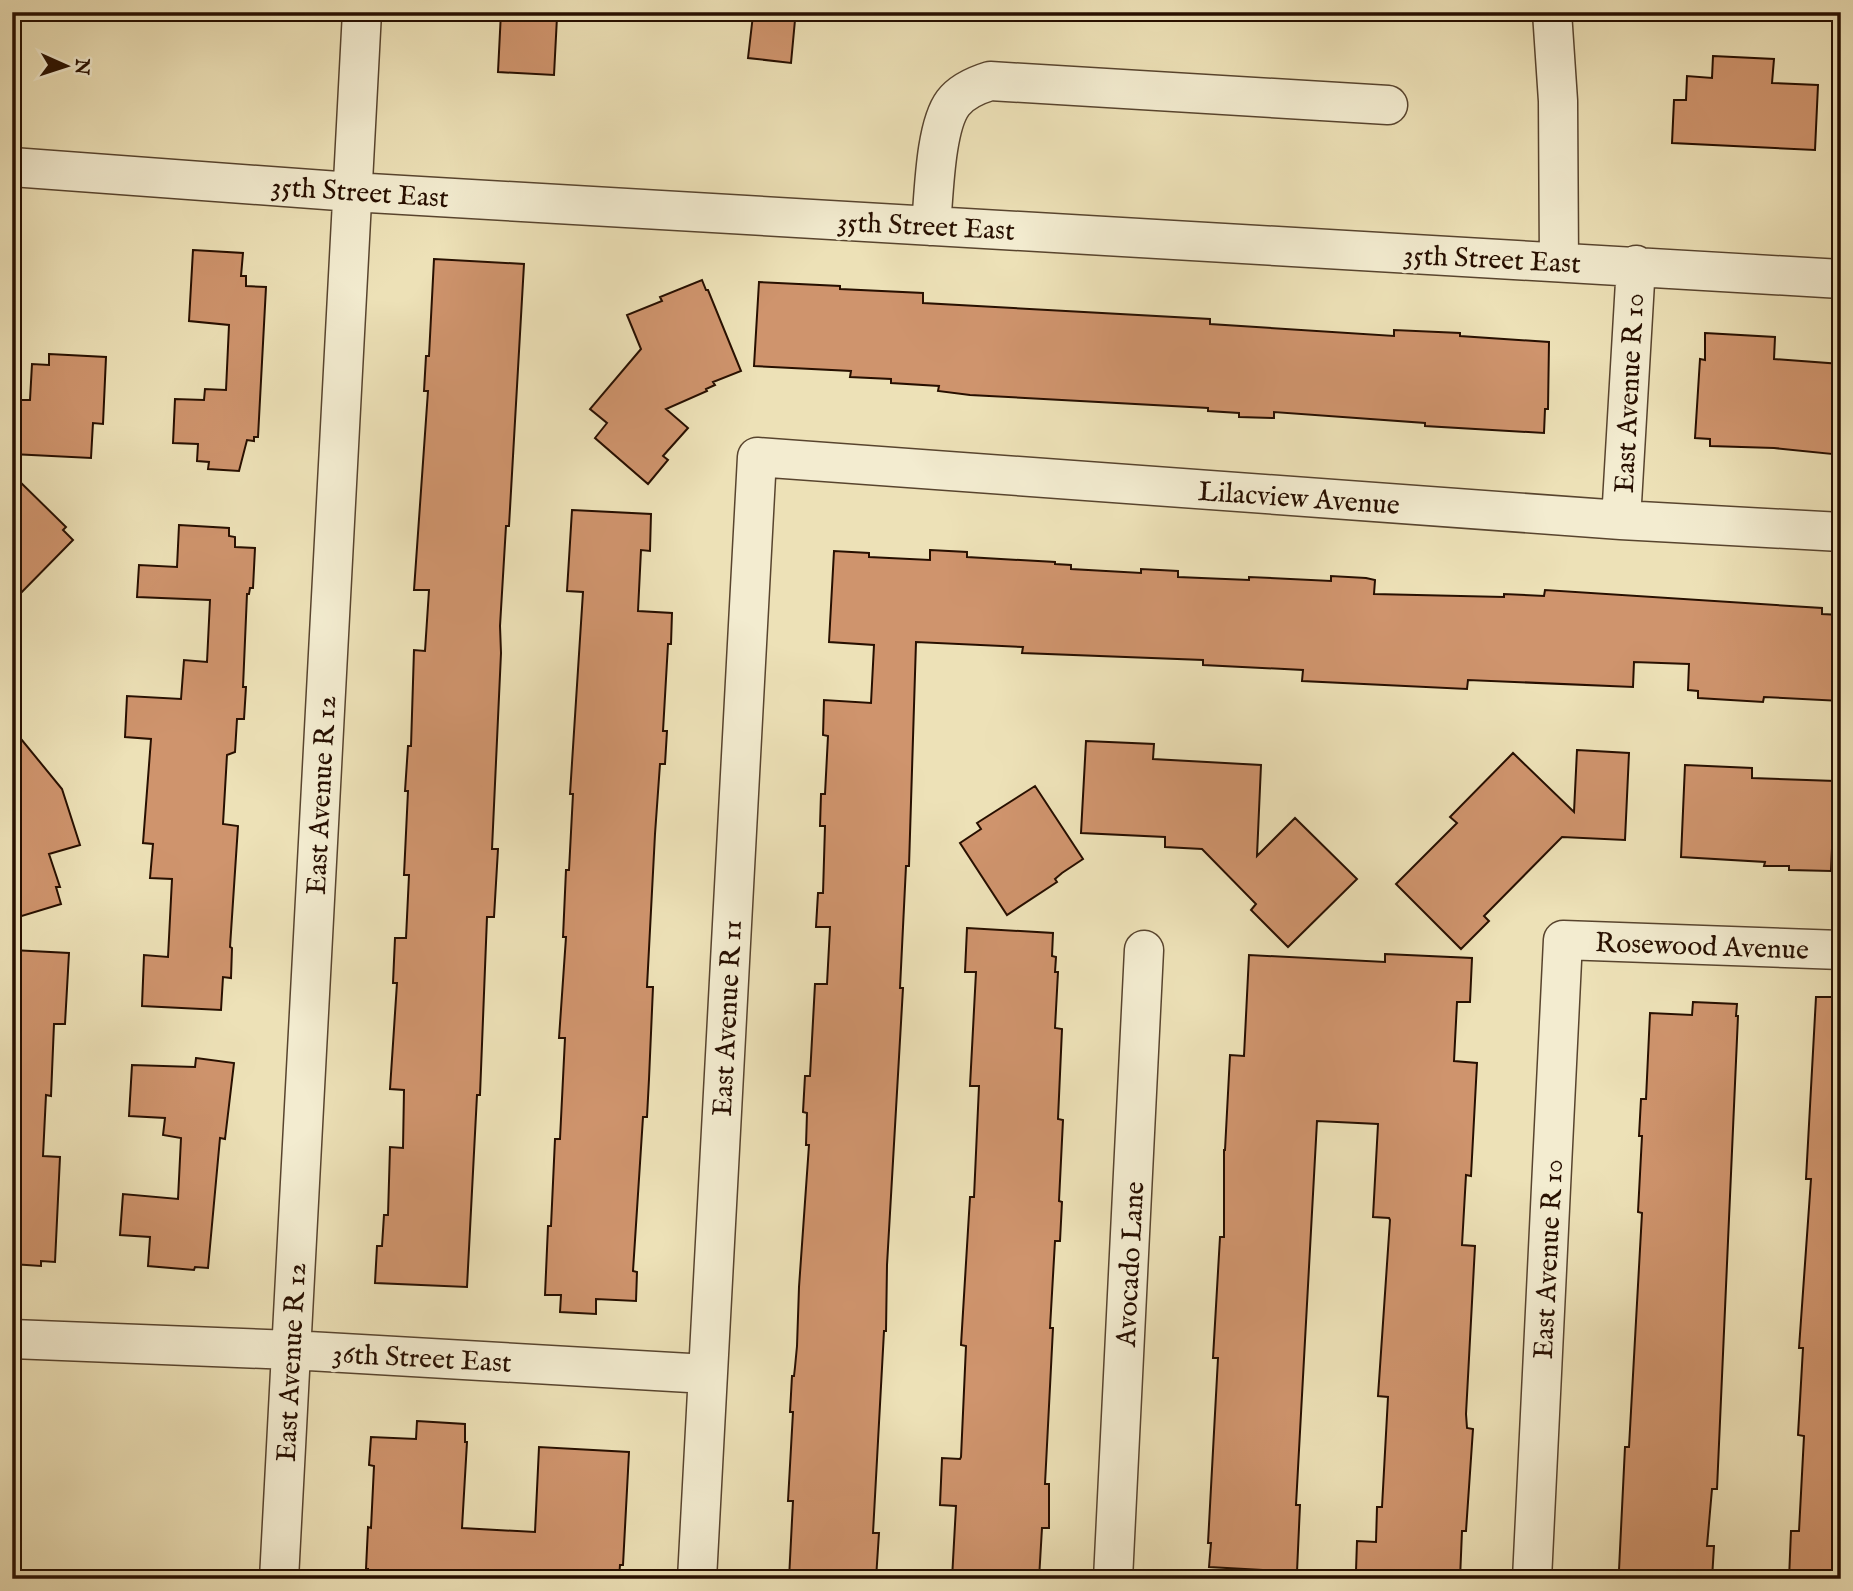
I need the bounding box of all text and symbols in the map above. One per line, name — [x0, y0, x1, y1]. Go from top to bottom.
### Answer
north arrow — [32, 32, 102, 102]
text: N — [69, 57, 93, 76]
street label: 35th Street East — [270, 170, 450, 217]
street label: 35th Street East — [836, 205, 1016, 250]
street label: 35th Street East — [1402, 238, 1582, 283]
street label: East Avenue R 10 — [1608, 292, 1653, 494]
street label: Lilacview Avenue — [1197, 475, 1401, 524]
street label: East Avenue R 12 — [300, 695, 345, 896]
street label: East Avenue R 11 — [706, 919, 751, 1117]
street label: Rosewood Avenue — [1594, 926, 1810, 969]
street label: East Avenue R 10 — [1527, 1158, 1572, 1360]
street label: Avocado Lane — [1110, 1180, 1153, 1349]
street label: East Avenue R 12 — [270, 1262, 315, 1463]
street label: 36th Street East — [331, 1337, 513, 1382]

